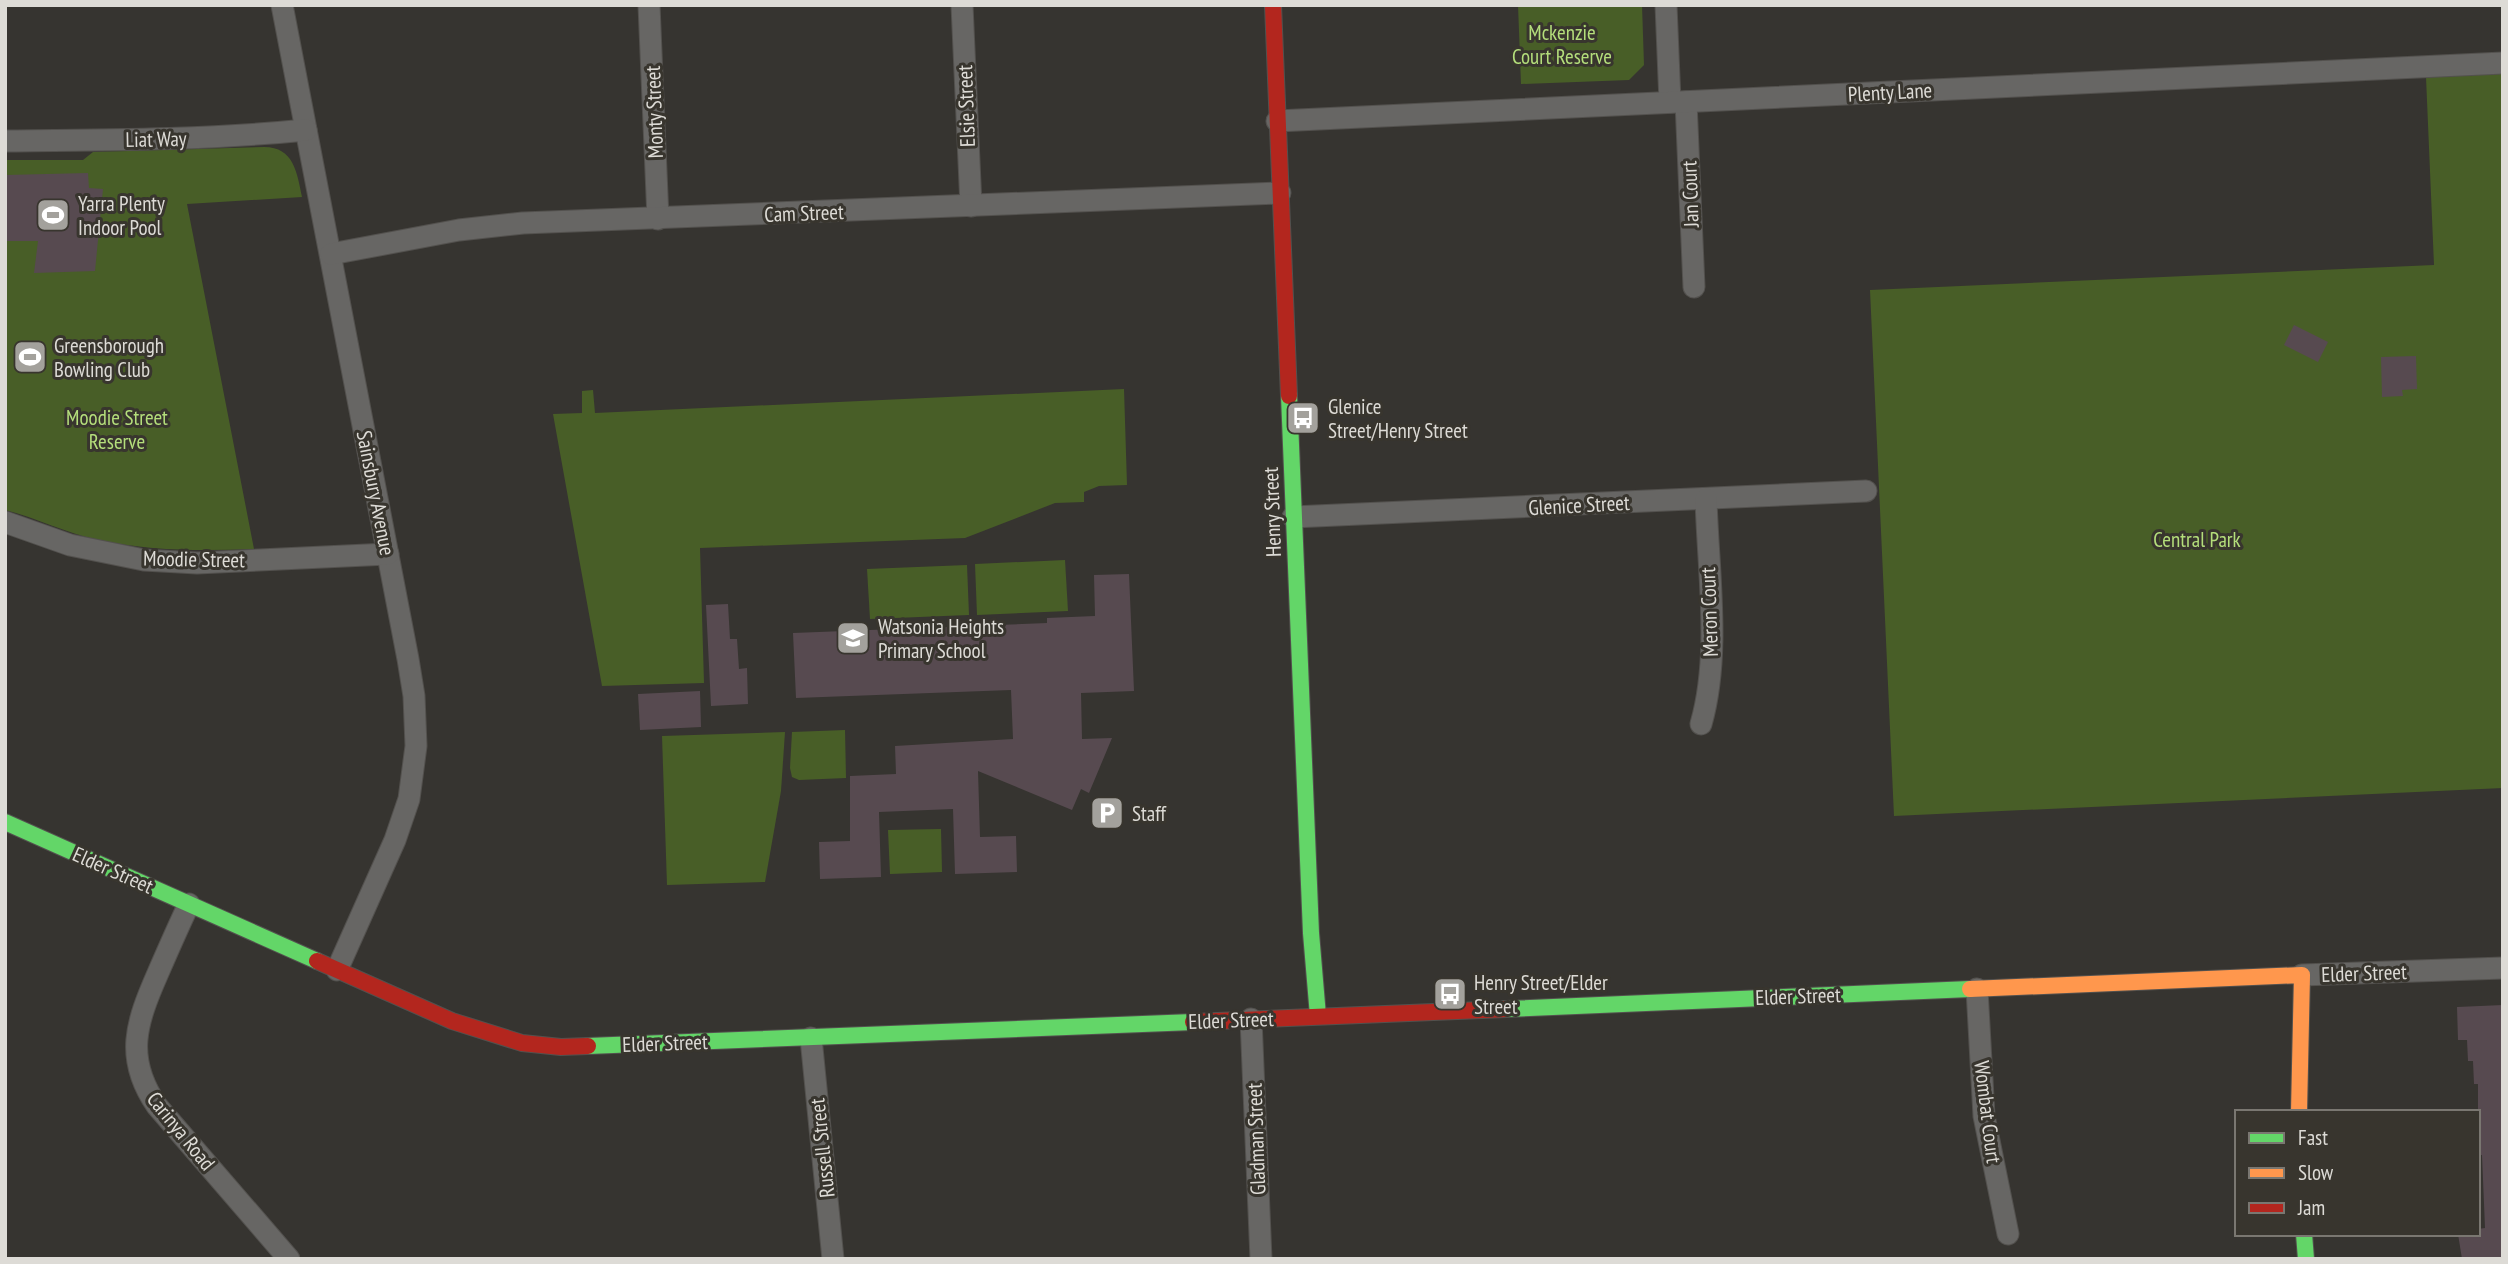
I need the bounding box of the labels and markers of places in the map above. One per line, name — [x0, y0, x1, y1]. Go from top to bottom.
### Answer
place label: Yarra Plenty Indoor Pool — [78, 190, 165, 241]
sports icon: Yarra Plenty Indoor Pool — [34, 196, 72, 234]
place label: Greensborough Bowling Club — [54, 332, 164, 383]
sports icon: Greensborough Bowling Club — [11, 338, 49, 376]
place label: Glenice Street/Henry Street — [1328, 393, 1468, 444]
bus stop icon: Glenice Street/Henry Street — [1284, 399, 1322, 437]
place label: Watsonia Heights Primary School — [878, 613, 1004, 664]
school or university icon: Watsonia Heights Primary School — [834, 619, 872, 657]
parking icon: Staff — [1088, 794, 1126, 832]
place label: Staff — [1132, 800, 1167, 827]
place label: Henry Street/Elder Street — [1474, 969, 1608, 1020]
bus stop icon: Henry Street/Elder Street — [1431, 975, 1469, 1013]

